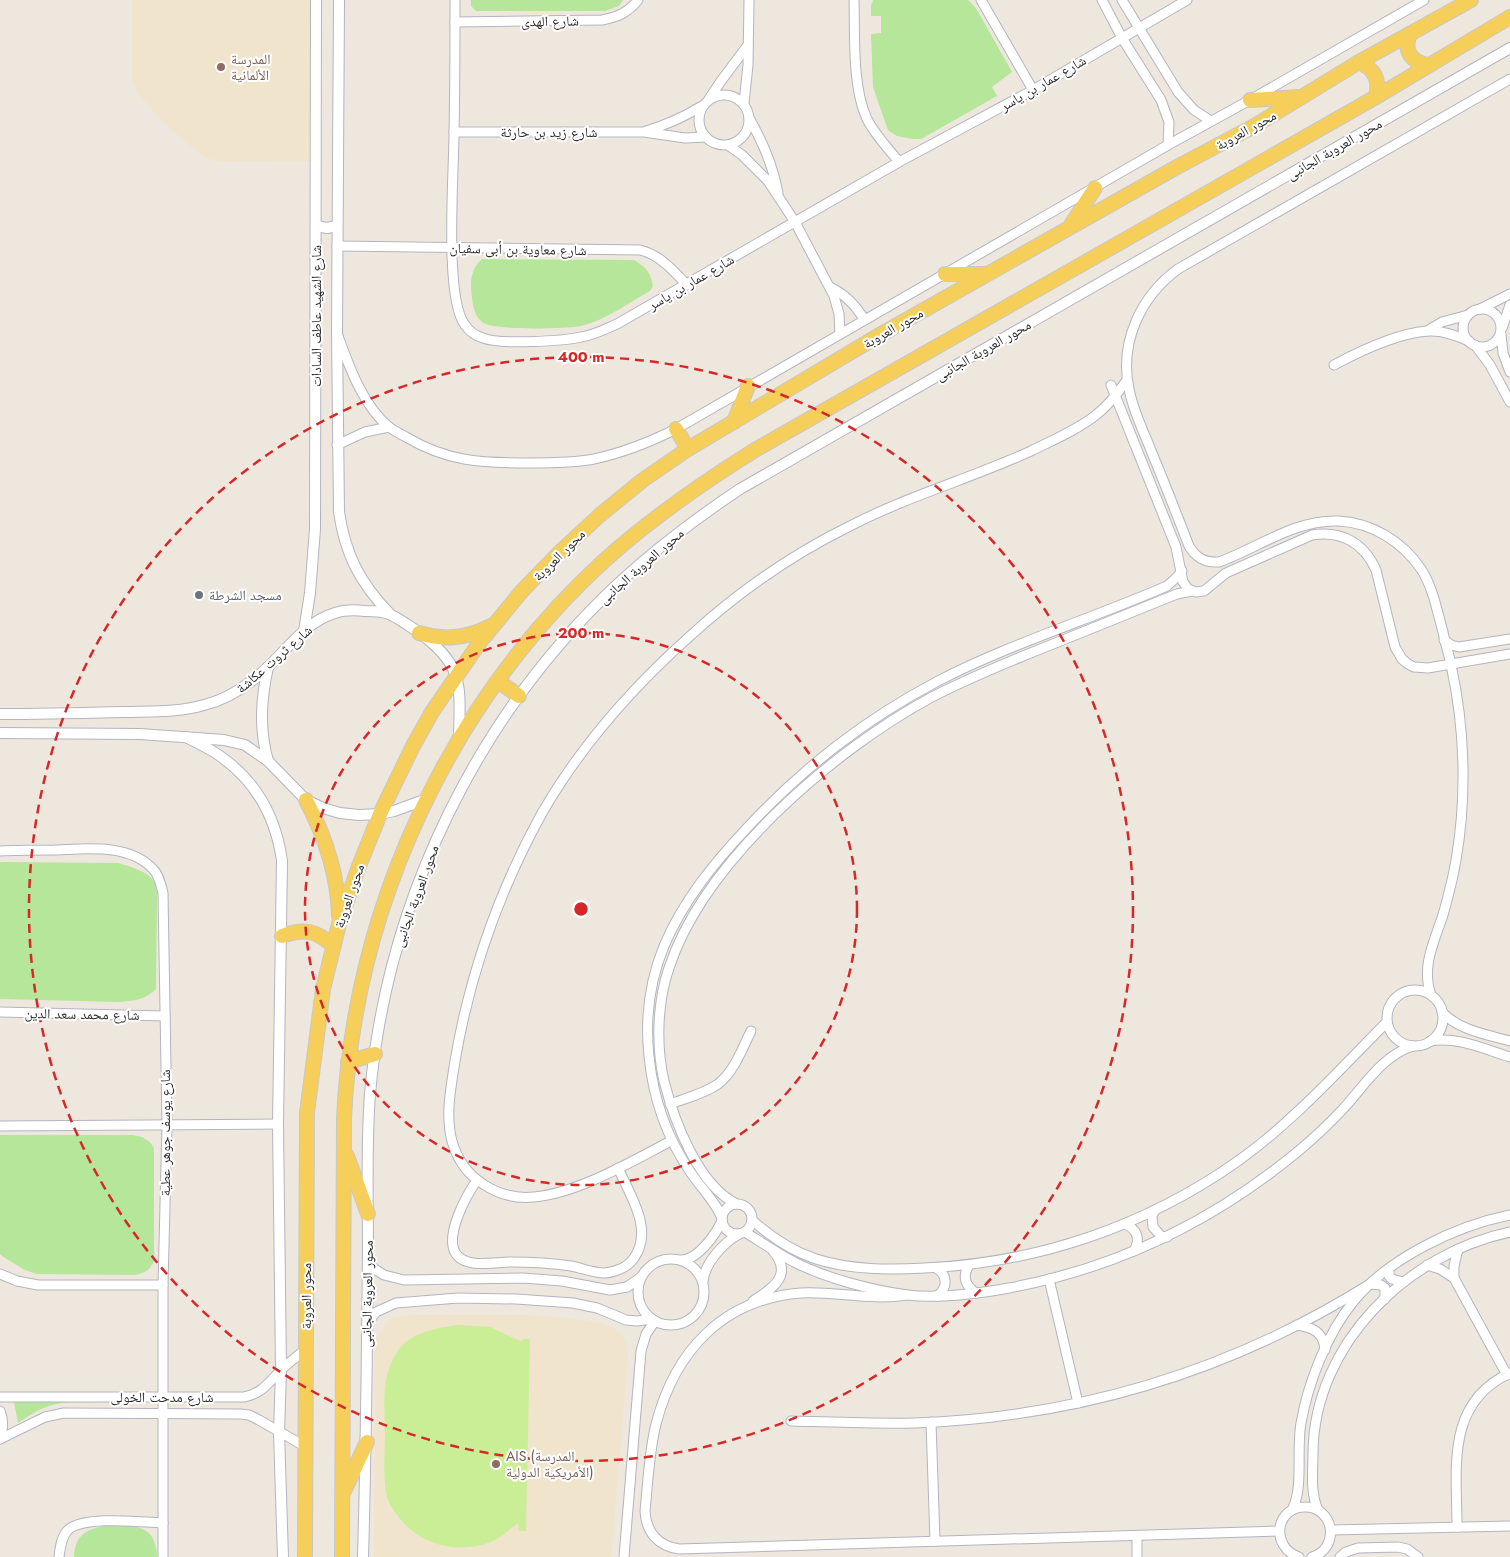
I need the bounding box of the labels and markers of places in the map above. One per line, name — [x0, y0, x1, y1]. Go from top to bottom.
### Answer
place label: المدرسة الألمانية — [231, 49, 271, 85]
marker: المدرسة الألمانية — [215, 61, 227, 73]
place label: مسجد الشرطة — [209, 585, 282, 605]
marker: مسجد الشرطة — [193, 589, 205, 601]
centre of rings — [572, 900, 590, 918]
place label: AIS (المدرسة الأمريكية الدولية) — [506, 1446, 594, 1482]
marker: AIS (المدرسة الأمريكية الدولية) — [490, 1458, 502, 1470]

